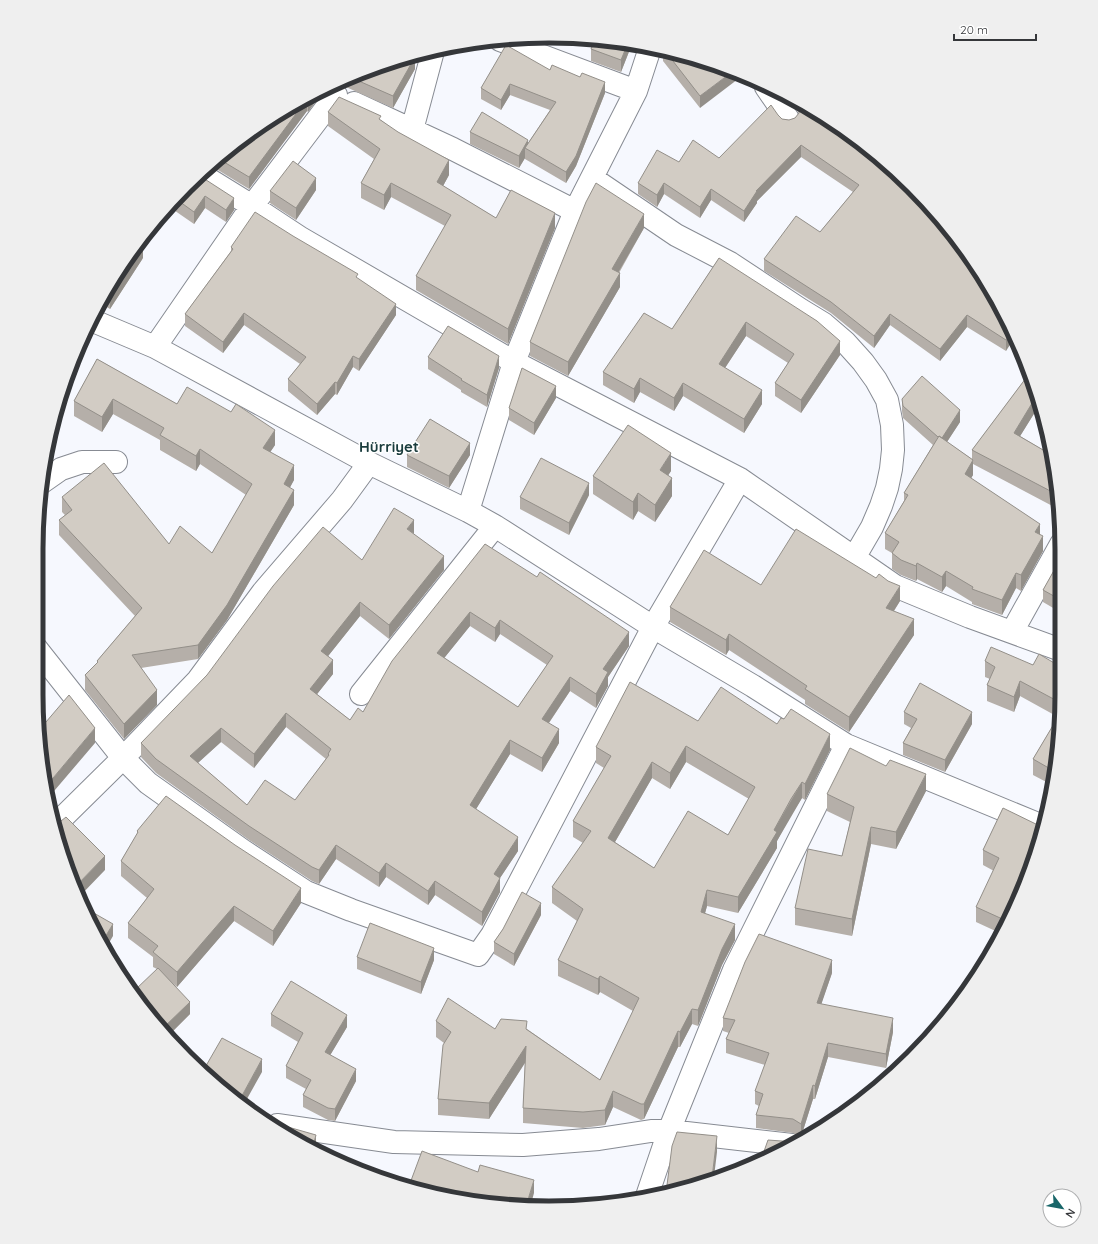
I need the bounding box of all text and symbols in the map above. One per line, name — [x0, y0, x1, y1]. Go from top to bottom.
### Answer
scale bar — [954, 16, 1036, 42]
text: 20 m — [960, 22, 988, 37]
district label: Hürriyet — [359, 437, 419, 456]
north arrow — [1042, 1188, 1082, 1228]
text: N — [1062, 1206, 1079, 1220]

